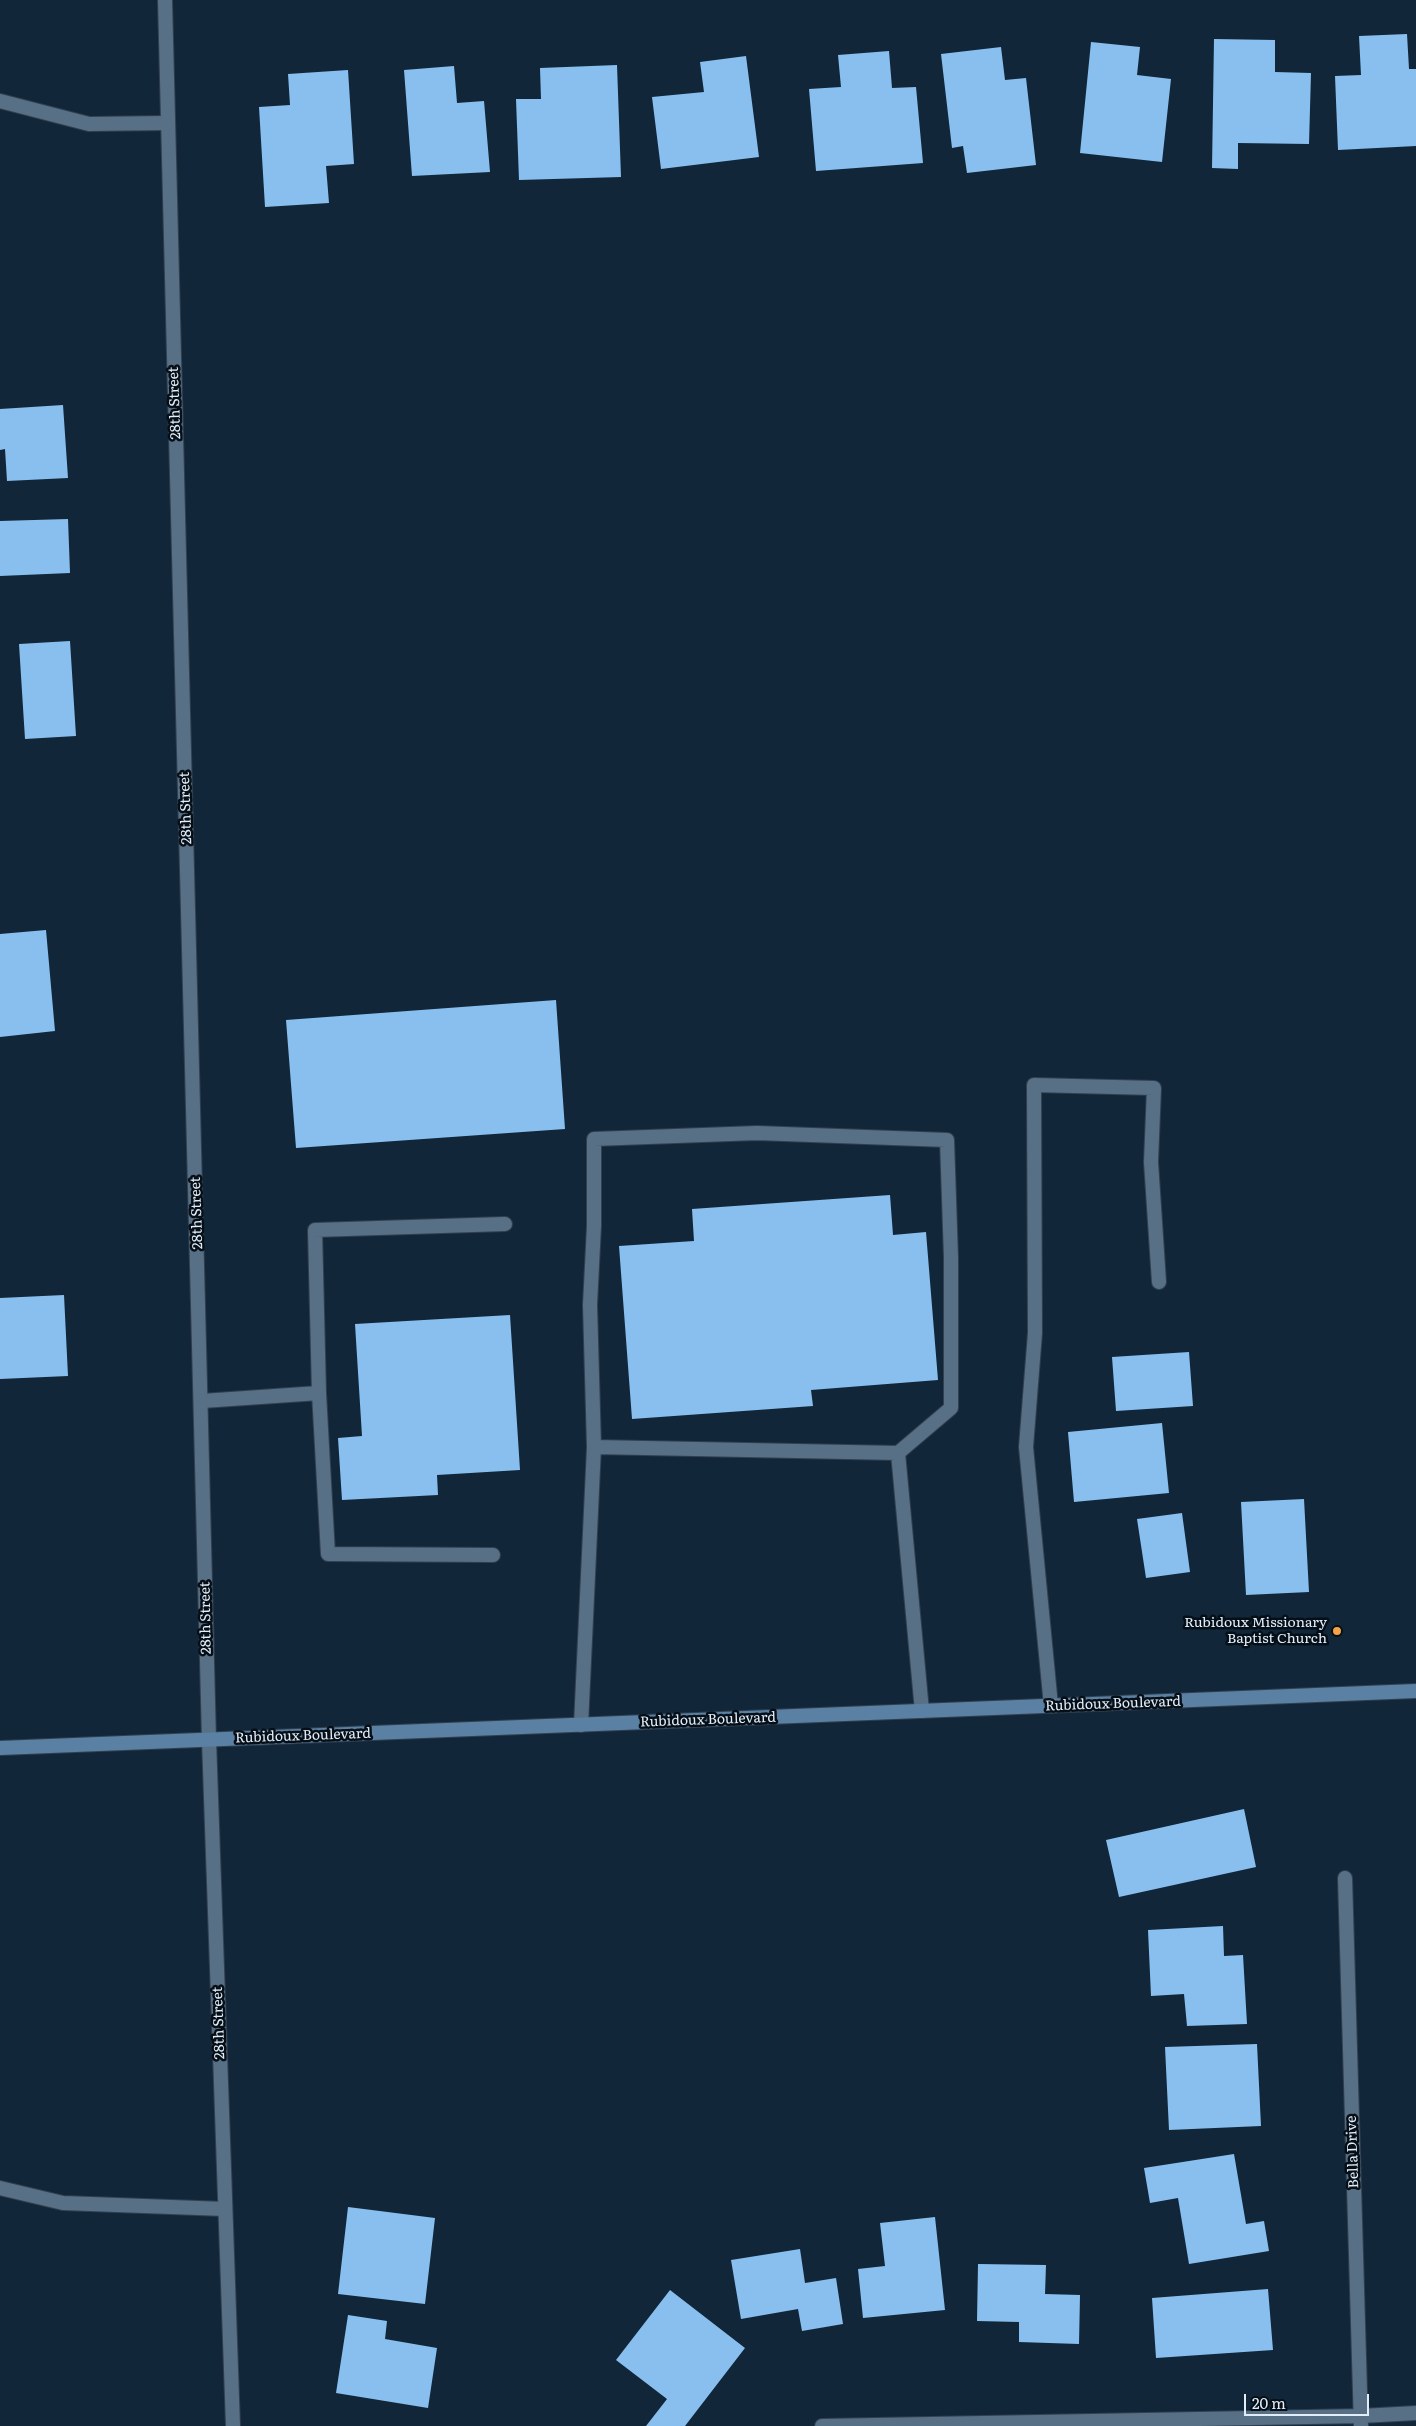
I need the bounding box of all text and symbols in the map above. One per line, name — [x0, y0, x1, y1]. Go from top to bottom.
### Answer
street label: 28th Street — [165, 366, 185, 440]
street label: 28th Street — [176, 771, 196, 845]
street label: 28th Street — [187, 1176, 207, 1250]
street label: 28th Street — [197, 1582, 215, 1654]
place label: Rubidoux Missionary Baptist Church — [1184, 1615, 1327, 1648]
marker: Rubidoux Missionary Baptist Church — [1331, 1625, 1343, 1637]
street label: Rubidoux Boulevard — [1045, 1693, 1181, 1715]
street label: Rubidoux Boulevard — [640, 1709, 776, 1731]
street label: Rubidoux Boulevard — [235, 1725, 371, 1747]
street label: 28th Street — [209, 1986, 229, 2060]
street label: Bella Drive — [1343, 2115, 1363, 2189]
scale bar — [1246, 2384, 1371, 2416]
text: 20 m — [1252, 2391, 1286, 2414]

